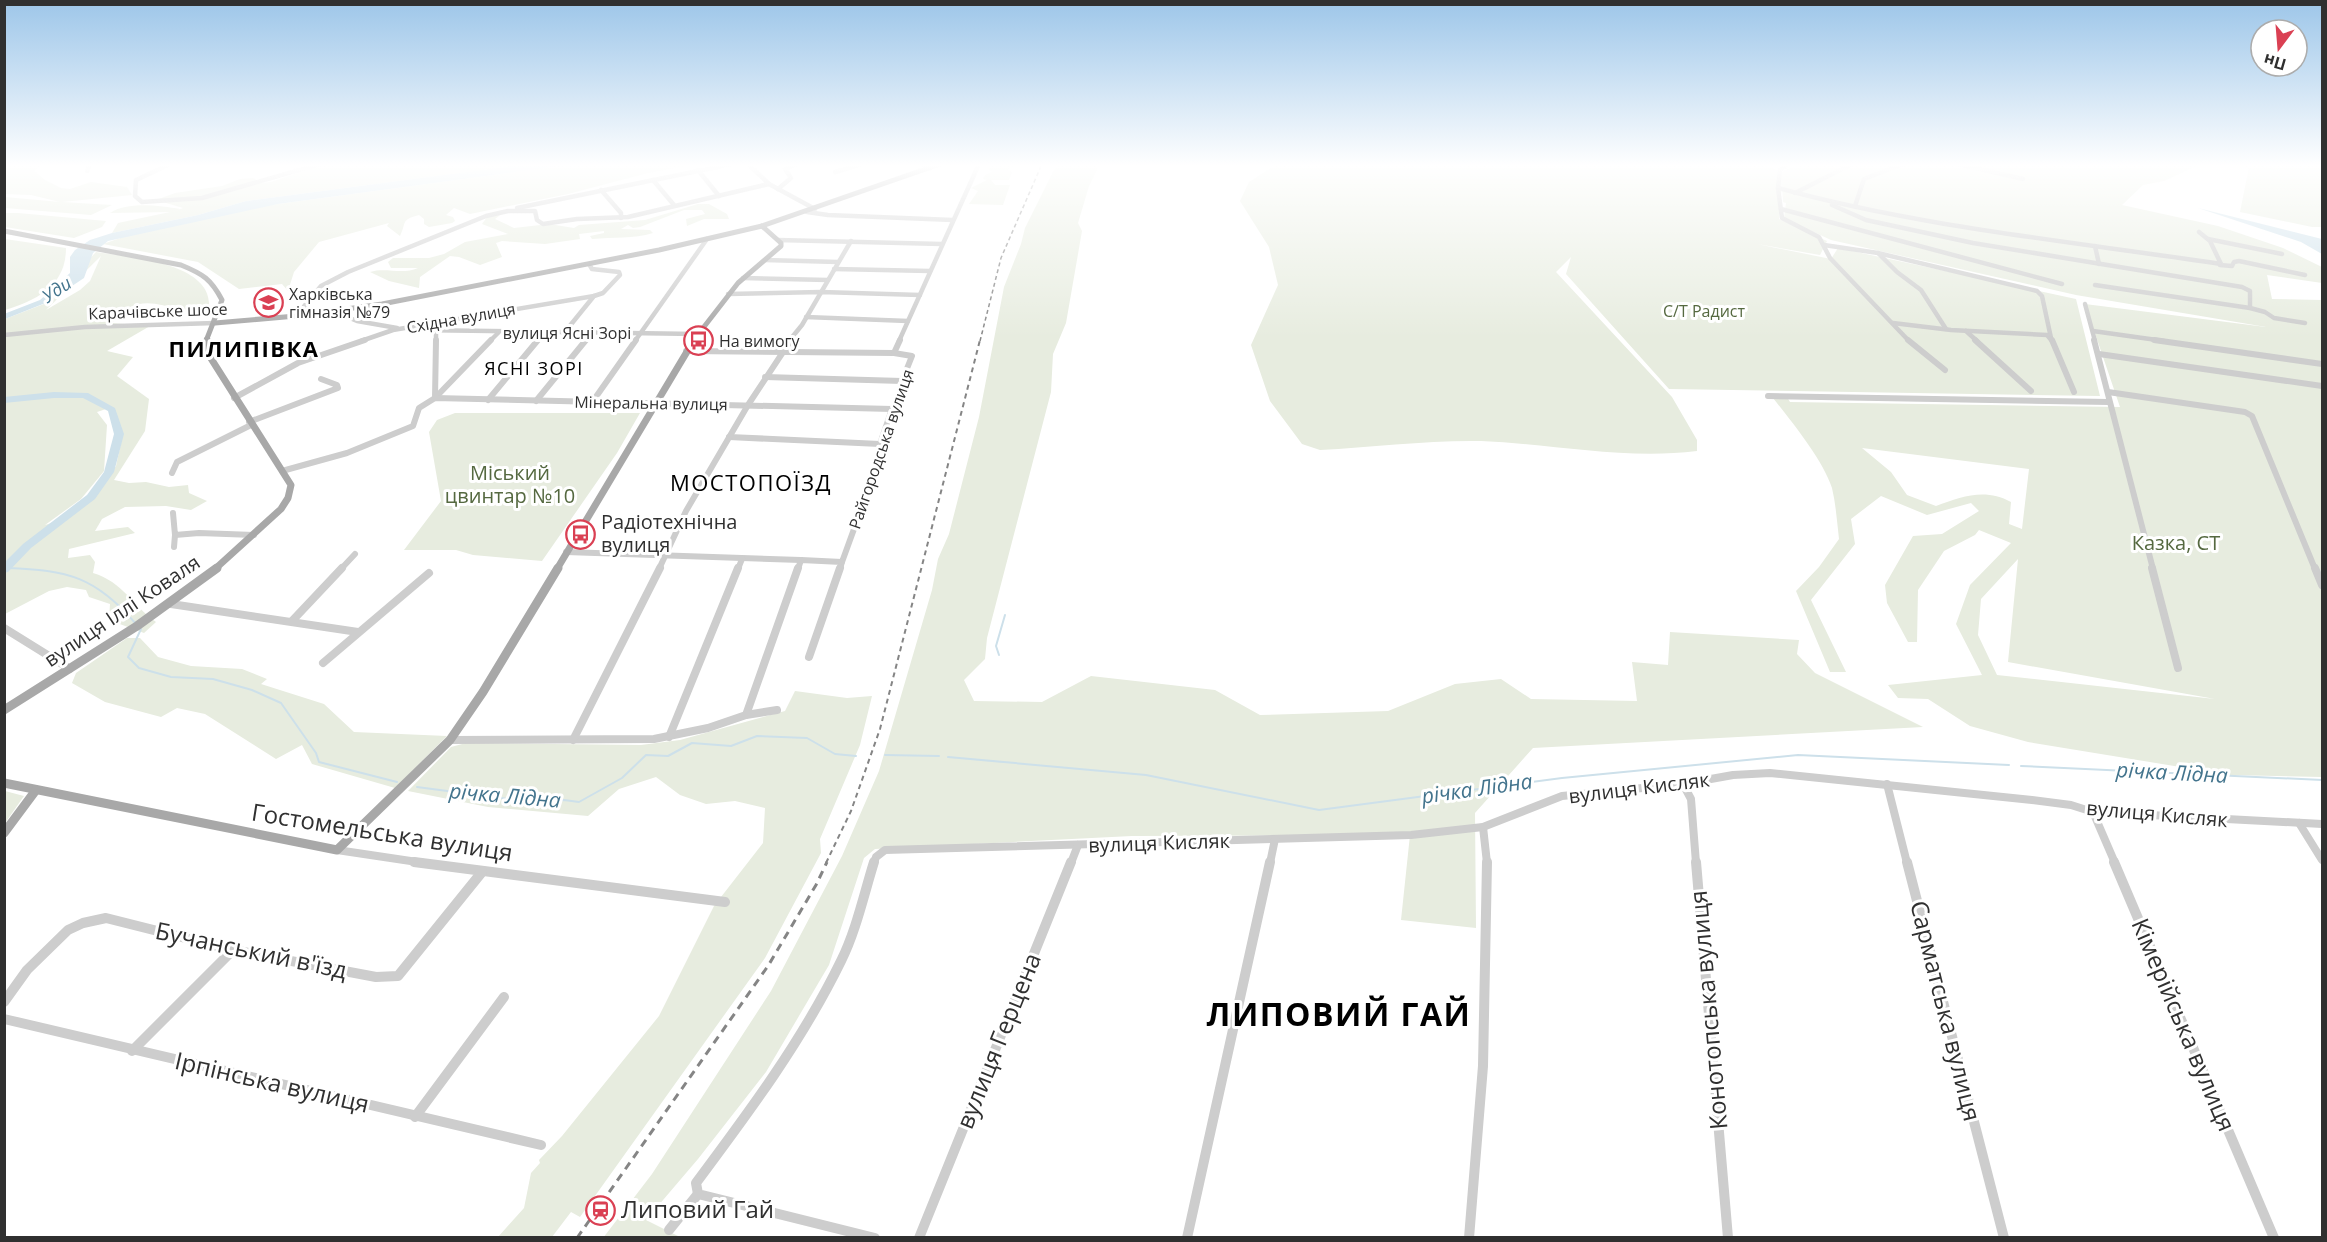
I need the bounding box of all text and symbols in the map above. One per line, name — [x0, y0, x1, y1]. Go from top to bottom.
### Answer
north arrow — [2249, 18, 2309, 78]
text: Пн — [2261, 49, 2289, 76]
water label: Уди — [36, 271, 76, 308]
place label: Харківська гімназія №79 — [289, 283, 390, 323]
school or university icon: Харківська гімназія №79 — [252, 287, 284, 319]
street label: Карачівське шосе — [88, 298, 228, 324]
street label: Східна вулиця — [405, 298, 517, 338]
park label: С/Т Радист — [1663, 300, 1745, 322]
street label: вулиця Ясні Зорі — [503, 322, 631, 344]
bus stop icon: На вимогу — [682, 325, 714, 357]
place label: На вимогу — [719, 330, 800, 352]
district label: ПИЛИПІВКА — [169, 333, 319, 363]
district label: ЯСНІ ЗОРІ — [484, 356, 584, 380]
street label: Райгородська вулиця — [843, 366, 919, 532]
street label: Мінеральна вулиця — [574, 391, 728, 415]
park label: Міський цвинтар №10 — [445, 459, 575, 509]
district label: МОСТОПОЇЗД — [670, 467, 832, 497]
place label: Радіотехнічна вулиця — [601, 508, 737, 558]
bus stop icon: Радіотехнічна вулиця — [564, 518, 596, 550]
park label: Казка, СТ — [2132, 529, 2220, 556]
street label: вулиця Іллі Коваля — [39, 548, 205, 673]
water label: річка Лідна — [2115, 755, 2229, 789]
street label: вулиця Кисляк — [1567, 765, 1712, 810]
water label: річка Лідна — [1419, 766, 1534, 810]
water label: річка Лідна — [447, 776, 562, 814]
street label: вулиця Кисляк — [2085, 794, 2230, 833]
street label: Гостомельська вулиця — [249, 795, 515, 868]
street label: вулиця Кисляк — [1088, 827, 1231, 858]
street label: Конотопська вулиця — [1681, 889, 1734, 1131]
street label: Сарматська вулиця — [1903, 897, 1990, 1124]
street label: Бучанський в'їзд — [152, 913, 350, 986]
street label: Кімерійська вулиця — [2125, 913, 2244, 1136]
street label: вулиця Герцена — [947, 948, 1048, 1133]
district label: ЛИПОВИЙ ГАЙ — [1207, 992, 1471, 1035]
street label: Ірпінська вулиця — [172, 1043, 373, 1120]
place label: Липовий Гай — [621, 1192, 774, 1225]
station icon: Липовий Гай — [584, 1194, 616, 1226]

